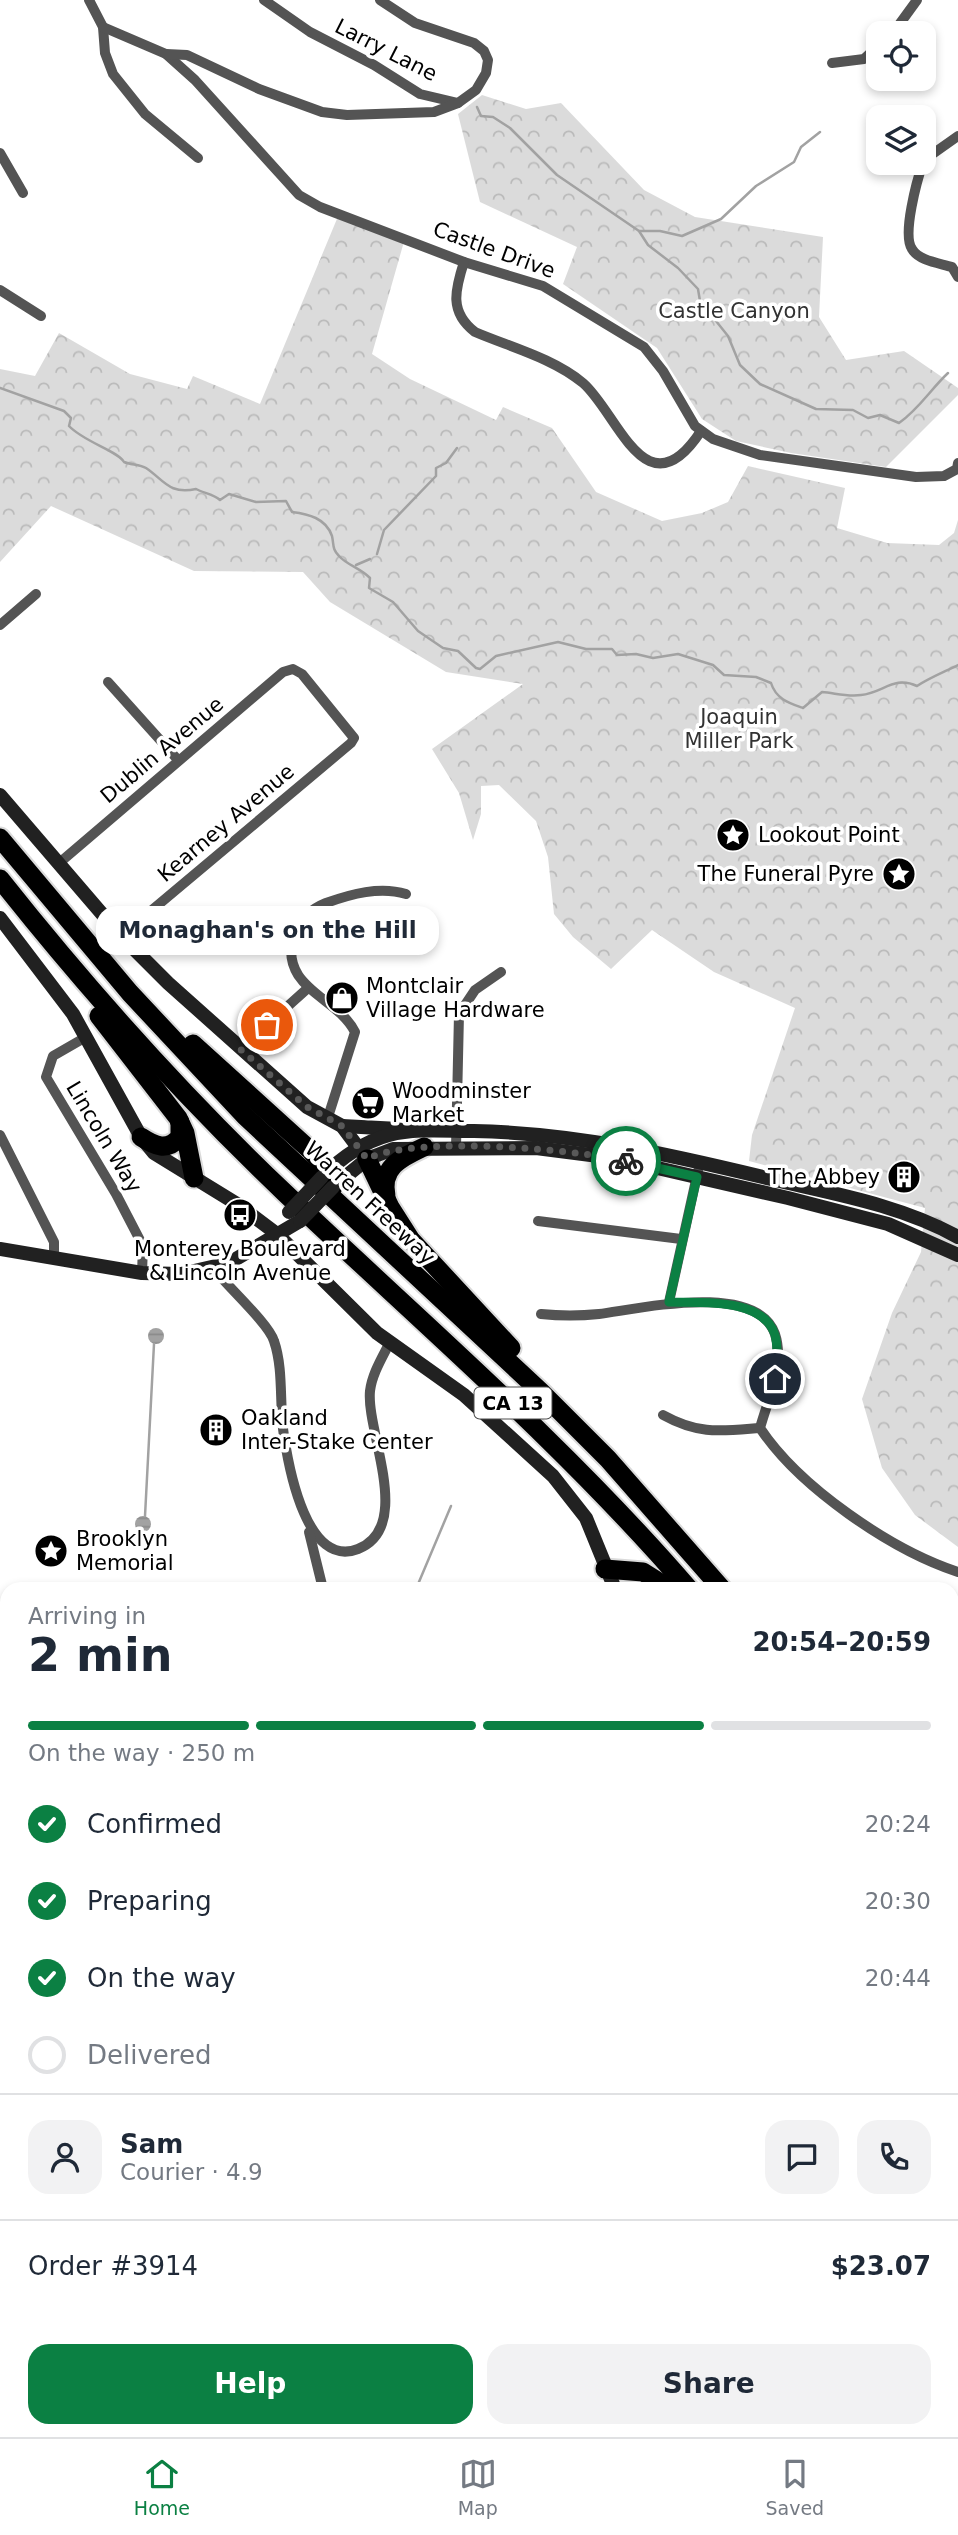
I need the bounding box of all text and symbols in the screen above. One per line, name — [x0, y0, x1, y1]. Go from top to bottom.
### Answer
street label: Larry Lane — [331, 14, 441, 86]
map controls — [866, 21, 936, 175]
button: locate — [866, 21, 936, 91]
button: layers — [866, 105, 936, 175]
street label: Castle Drive — [430, 217, 558, 283]
park label: Castle Canyon — [658, 299, 810, 323]
street label: Dublin Avenue — [96, 692, 228, 808]
park label: Joaquin Miller Park — [684, 705, 794, 753]
street label: Kearney Avenue — [153, 759, 299, 887]
place icon: Lookout Point — [714, 816, 752, 854]
place label: Lookout Point — [758, 823, 900, 847]
place icon: The Funeral Pyre — [880, 855, 918, 893]
place label: The Funeral Pyre — [697, 862, 874, 886]
callout: Monaghan's on the Hill — [96, 906, 438, 955]
text: Monaghan's on the Hill — [118, 917, 417, 943]
place label: Montclair Village Hardware — [366, 974, 545, 1022]
shop icon: Montclair Village Hardware — [323, 979, 361, 1017]
pin — [237, 995, 297, 1055]
icon: bag — [248, 1006, 286, 1044]
street label: Lincoln Way — [61, 1077, 147, 1197]
place label: Woodminster Market — [392, 1079, 531, 1127]
supermarket icon: Woodminster Market — [349, 1084, 387, 1122]
courier — [591, 1126, 661, 1196]
street label: Warren Freeway — [300, 1137, 440, 1269]
icon: bike — [607, 1142, 645, 1180]
building icon: The Abbey — [885, 1158, 923, 1196]
place label: The Abbey — [767, 1165, 880, 1189]
bus stop icon: Monterey Boulevard & Lincoln Avenue — [221, 1196, 259, 1234]
place label: Monterey Boulevard & Lincoln Avenue — [134, 1237, 346, 1285]
pin — [745, 1349, 805, 1409]
icon: home — [756, 1360, 794, 1398]
road number: CA 13 — [475, 1387, 552, 1418]
place label: Oakland Inter-Stake Center — [241, 1406, 433, 1454]
building icon: Oakland Inter-Stake Center — [197, 1411, 235, 1449]
place label: Brooklyn Memorial — [76, 1527, 174, 1575]
place icon: Brooklyn Memorial — [32, 1532, 70, 1570]
text: Arriving in — [28, 1603, 146, 1629]
text: 20:54–20:59 — [752, 1627, 931, 1657]
text: 2 min — [28, 1628, 172, 1682]
text: On the way · 250 m — [28, 1740, 255, 1766]
icon: check — [28, 1805, 66, 1843]
text: Confirmed — [87, 1809, 222, 1839]
text: 20:24 — [865, 1811, 931, 1837]
icon: check — [28, 1882, 66, 1920]
text: Preparing — [87, 1886, 212, 1916]
text: 20:30 — [865, 1888, 931, 1914]
icon: check — [28, 1959, 66, 1997]
text: On the way — [87, 1963, 236, 1993]
text: 20:44 — [865, 1965, 931, 1991]
text: Delivered — [87, 2040, 211, 2070]
button: person — [28, 2120, 102, 2194]
button: chat — [765, 2120, 839, 2194]
button: phone — [857, 2120, 931, 2194]
text: Sam — [120, 2129, 183, 2159]
text: Courier · 4.9 — [120, 2159, 263, 2185]
text: Order #3914 — [28, 2251, 198, 2281]
text: $23.07 — [831, 2251, 931, 2281]
button: Help — [28, 2344, 473, 2424]
button: Share — [487, 2344, 931, 2424]
tab: Home — [134, 2455, 190, 2519]
tab: Map — [458, 2455, 498, 2519]
tab: Saved — [765, 2455, 824, 2519]

